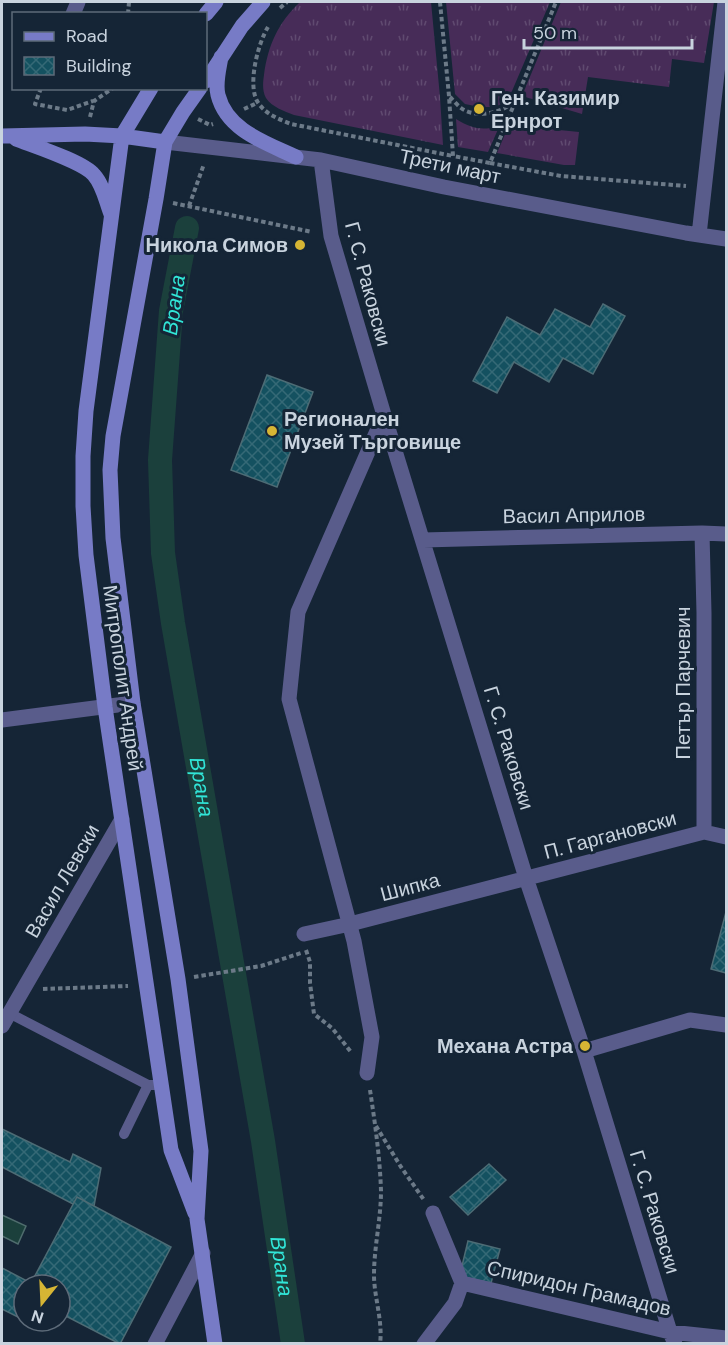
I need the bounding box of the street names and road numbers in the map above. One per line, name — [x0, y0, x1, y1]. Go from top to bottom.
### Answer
street label: Трети март — [397, 143, 503, 189]
street label: Г. С. Раковски — [339, 219, 397, 349]
street label: Васил Априлов — [502, 501, 646, 529]
street label: Митрополит Андрей — [97, 583, 149, 773]
street label: Петър Парчевич — [670, 607, 696, 759]
street label: Г. С. Раковски — [478, 683, 540, 813]
street label: П. Гаргановски — [541, 805, 679, 865]
street label: Васил Левски — [19, 819, 105, 943]
street label: Шипка — [377, 866, 443, 907]
street label: Г. С. Раковски — [624, 1147, 686, 1277]
street label: Спиридон Грамадов — [484, 1254, 674, 1322]

